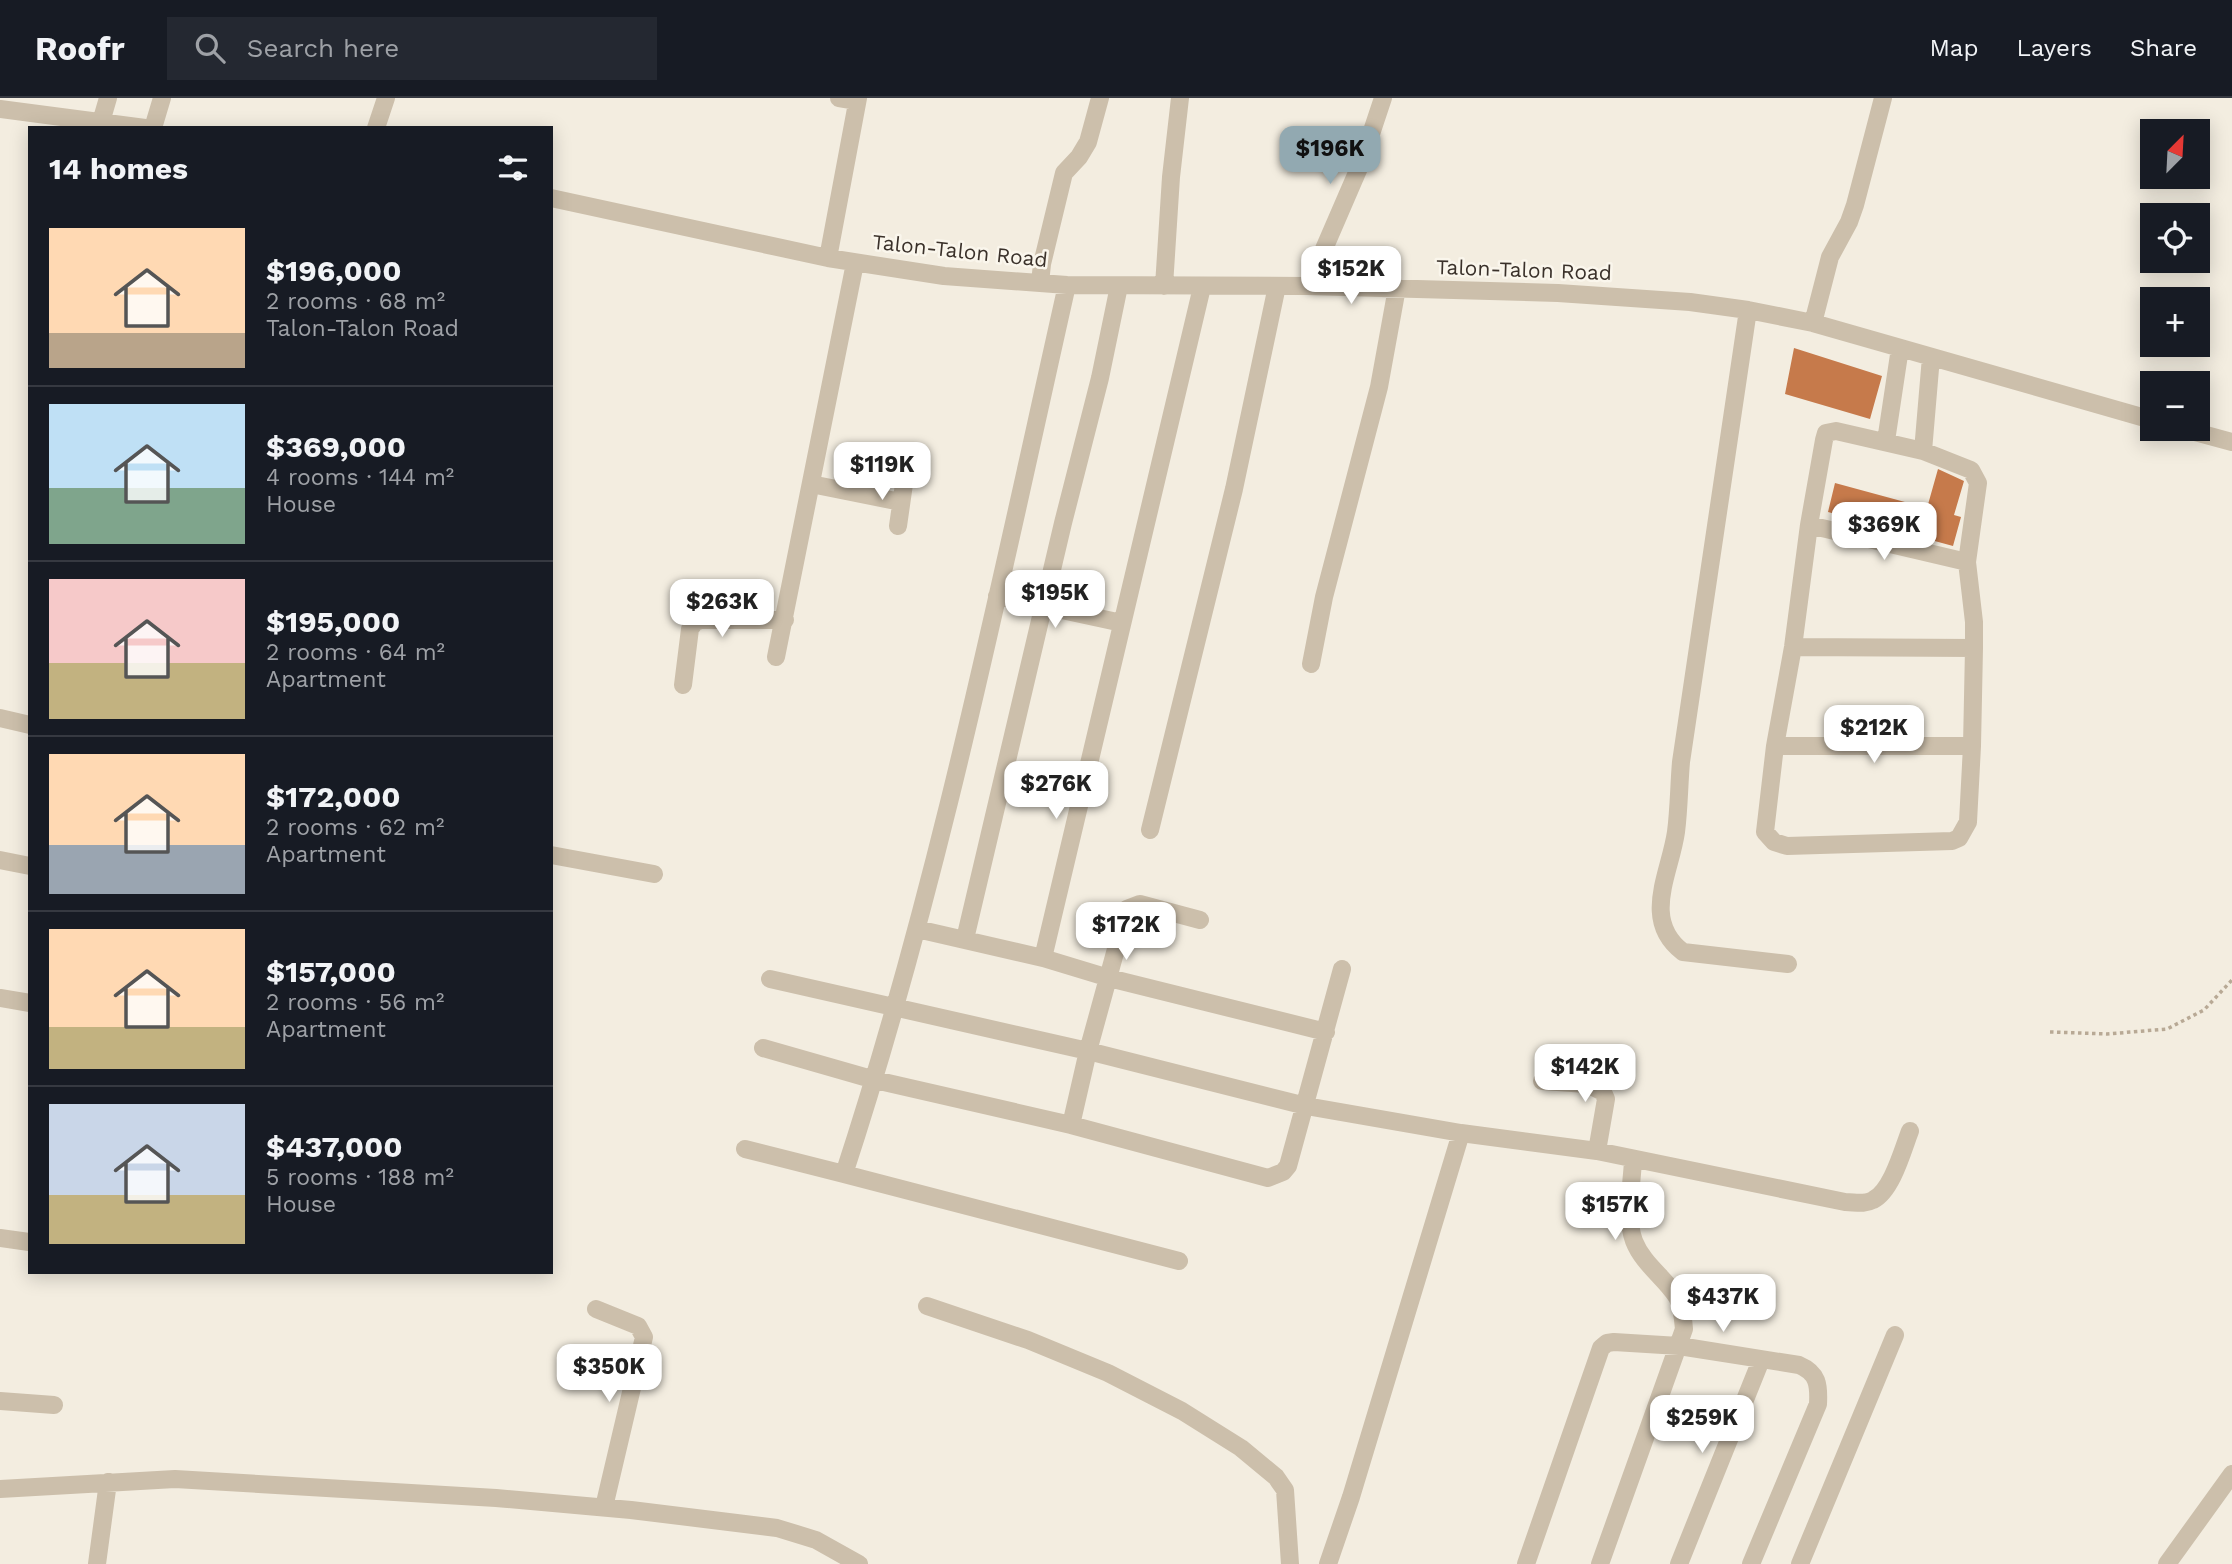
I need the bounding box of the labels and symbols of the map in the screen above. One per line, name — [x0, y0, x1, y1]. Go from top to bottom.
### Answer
north arrow — [2140, 119, 2210, 189]
pin: $196K — [1281, 126, 1379, 186]
street label: Talon-Talon Road — [871, 229, 1049, 272]
pin: $152K — [1302, 246, 1400, 306]
street label: Talon-Talon Road — [1436, 254, 1612, 285]
pin: $119K — [833, 442, 931, 502]
pin: $369K — [1835, 503, 1933, 562]
pin: $195K — [1006, 570, 1104, 630]
pin: $263K — [673, 580, 771, 639]
pin: $212K — [1825, 706, 1923, 765]
pin: $276K — [1007, 762, 1105, 821]
pin: $172K — [1077, 902, 1175, 962]
pin: $142K — [1536, 1044, 1634, 1104]
pin: $157K — [1566, 1182, 1664, 1242]
pin: $437K — [1674, 1274, 1772, 1334]
pin: $350K — [560, 1344, 658, 1404]
pin: $259K — [1653, 1396, 1751, 1455]

